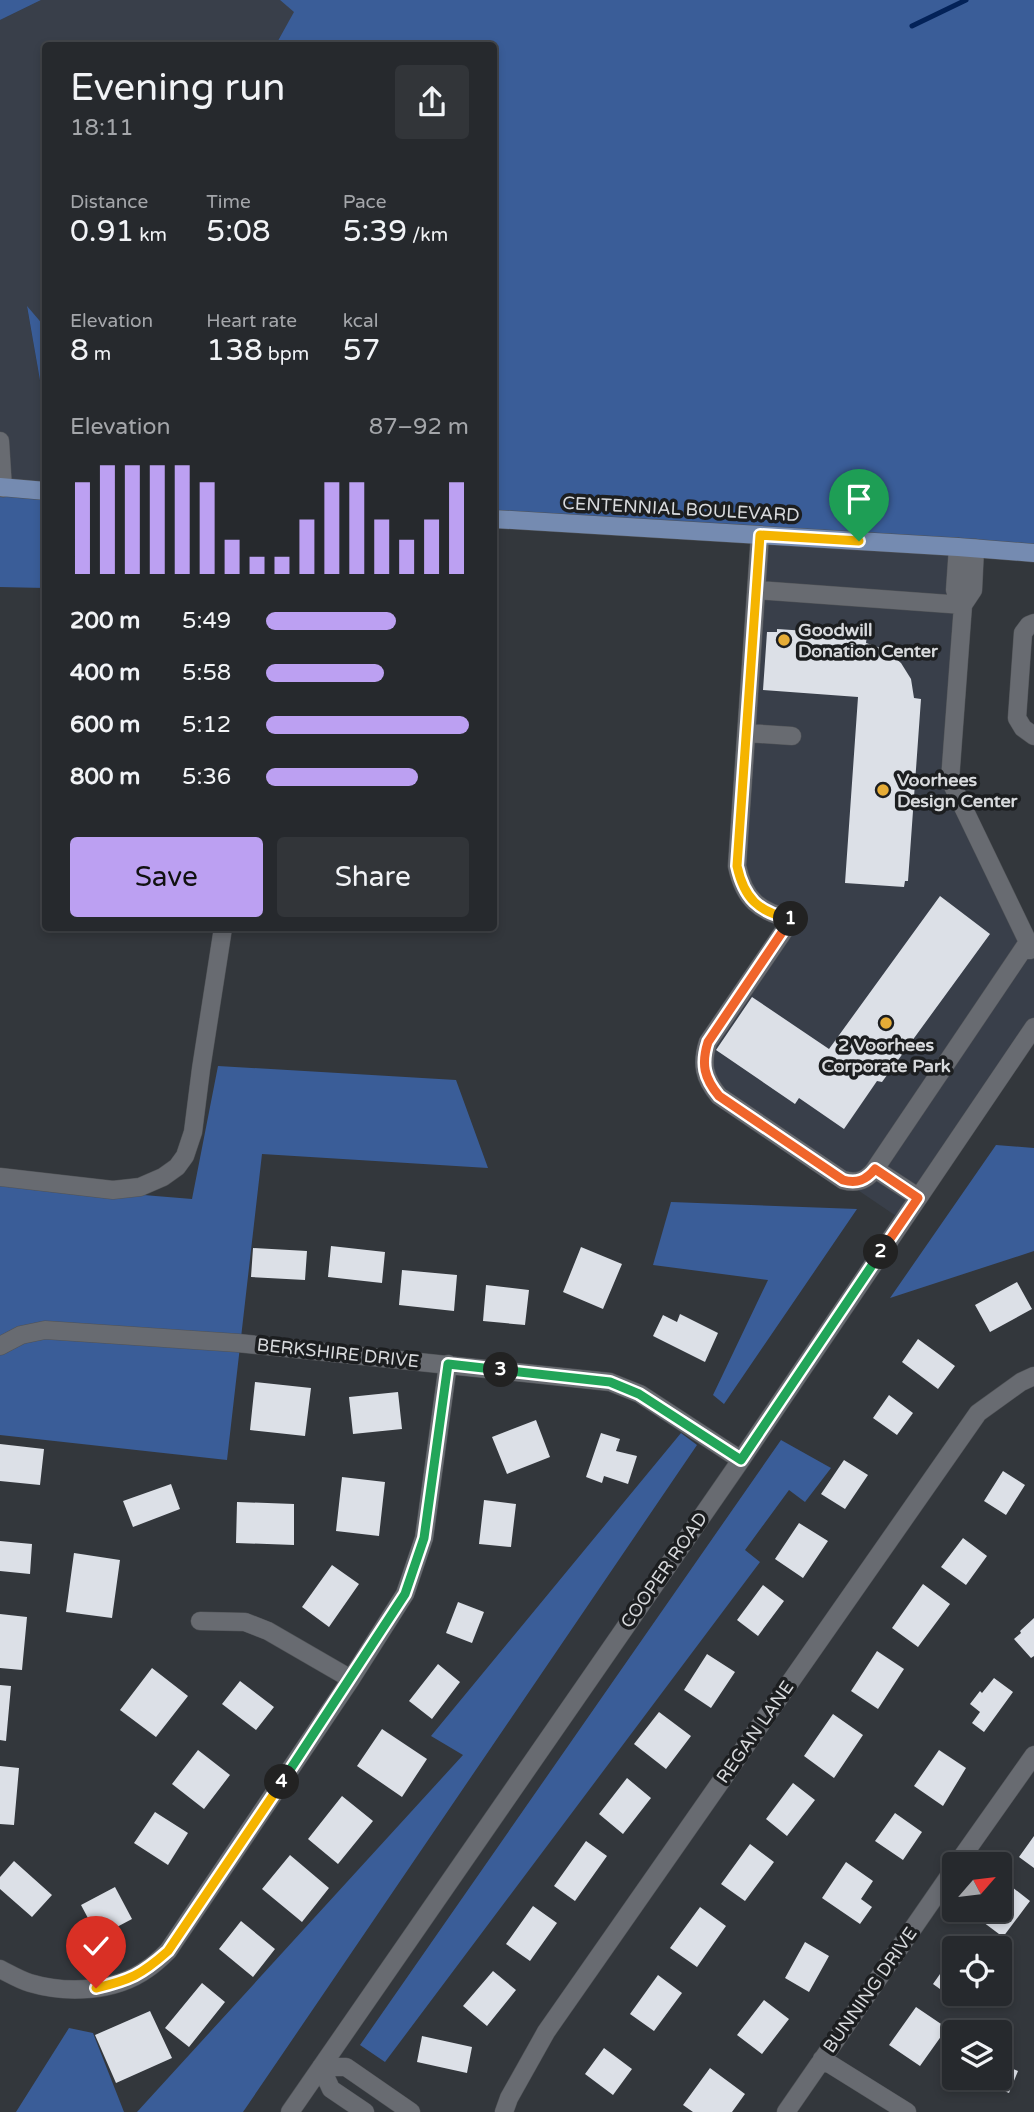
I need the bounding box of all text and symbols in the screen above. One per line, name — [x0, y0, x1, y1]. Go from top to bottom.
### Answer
text: Evening run — [70, 65, 285, 111]
button: share — [395, 65, 469, 139]
text: 18:11 — [70, 114, 134, 142]
text: Distance — [70, 191, 148, 213]
text: Time — [206, 191, 251, 213]
text: Pace — [343, 191, 386, 213]
text: 0.91 — [70, 213, 134, 250]
text: 5:08 — [206, 213, 271, 250]
text: 5:39 — [343, 213, 407, 250]
text: km — [134, 224, 167, 246]
text: /km — [407, 224, 448, 246]
text: Elevation — [70, 310, 153, 332]
text: Heart rate — [206, 310, 297, 332]
text: kcal — [343, 310, 378, 332]
text: 8 — [70, 332, 89, 369]
text: 138 — [206, 332, 263, 369]
text: 57 — [343, 332, 380, 369]
text: m — [89, 343, 111, 365]
text: bpm — [263, 343, 309, 365]
text: Elevation — [70, 413, 171, 441]
text: 87–92 m — [369, 413, 469, 441]
pin — [829, 469, 889, 541]
icon: arrive — [840, 480, 878, 518]
street label: CENTENNIAL BOULEVARD — [562, 492, 800, 526]
text: 200 m — [70, 607, 140, 635]
text: 5:49 — [182, 607, 231, 635]
place label: Goodwill Donation Center — [798, 619, 939, 662]
marker: Goodwill Donation Center — [776, 632, 792, 648]
text: 400 m — [70, 659, 140, 687]
text: 5:58 — [182, 659, 231, 687]
text: 600 m — [70, 711, 140, 739]
text: 5:12 — [182, 711, 231, 739]
text: 800 m — [70, 763, 140, 791]
text: 5:36 — [182, 763, 231, 791]
place label: Voorhees Design Center — [897, 769, 1019, 812]
marker: Voorhees Design Center — [875, 782, 891, 798]
button: Save — [70, 837, 263, 917]
button: Share — [277, 837, 469, 917]
pin: 1 — [774, 902, 808, 936]
text: 1 — [785, 907, 796, 929]
marker: 2 Voorhees Corporate Park — [878, 1015, 894, 1031]
place label: 2 Voorhees Corporate Park — [821, 1034, 951, 1077]
pin: 2 — [864, 1234, 898, 1270]
text: 2 — [875, 1240, 886, 1262]
street label: BERKSHIRE DRIVE — [256, 1334, 420, 1372]
pin: 3 — [484, 1352, 518, 1388]
text: 3 — [495, 1358, 506, 1380]
street label: COOPER ROAD — [616, 1508, 712, 1632]
street label: REGAN LANE — [712, 1677, 798, 1787]
pin: 4 — [264, 1764, 300, 1800]
text: 4 — [276, 1770, 287, 1792]
north arrow — [942, 1852, 1012, 1922]
map controls — [942, 1852, 1012, 2090]
pin — [66, 1916, 126, 1988]
street label: BUNNING DRIVE — [818, 1923, 922, 2057]
icon: check — [77, 1927, 115, 1965]
button: locate — [942, 1936, 1012, 2006]
button: layers — [942, 2020, 1012, 2090]

